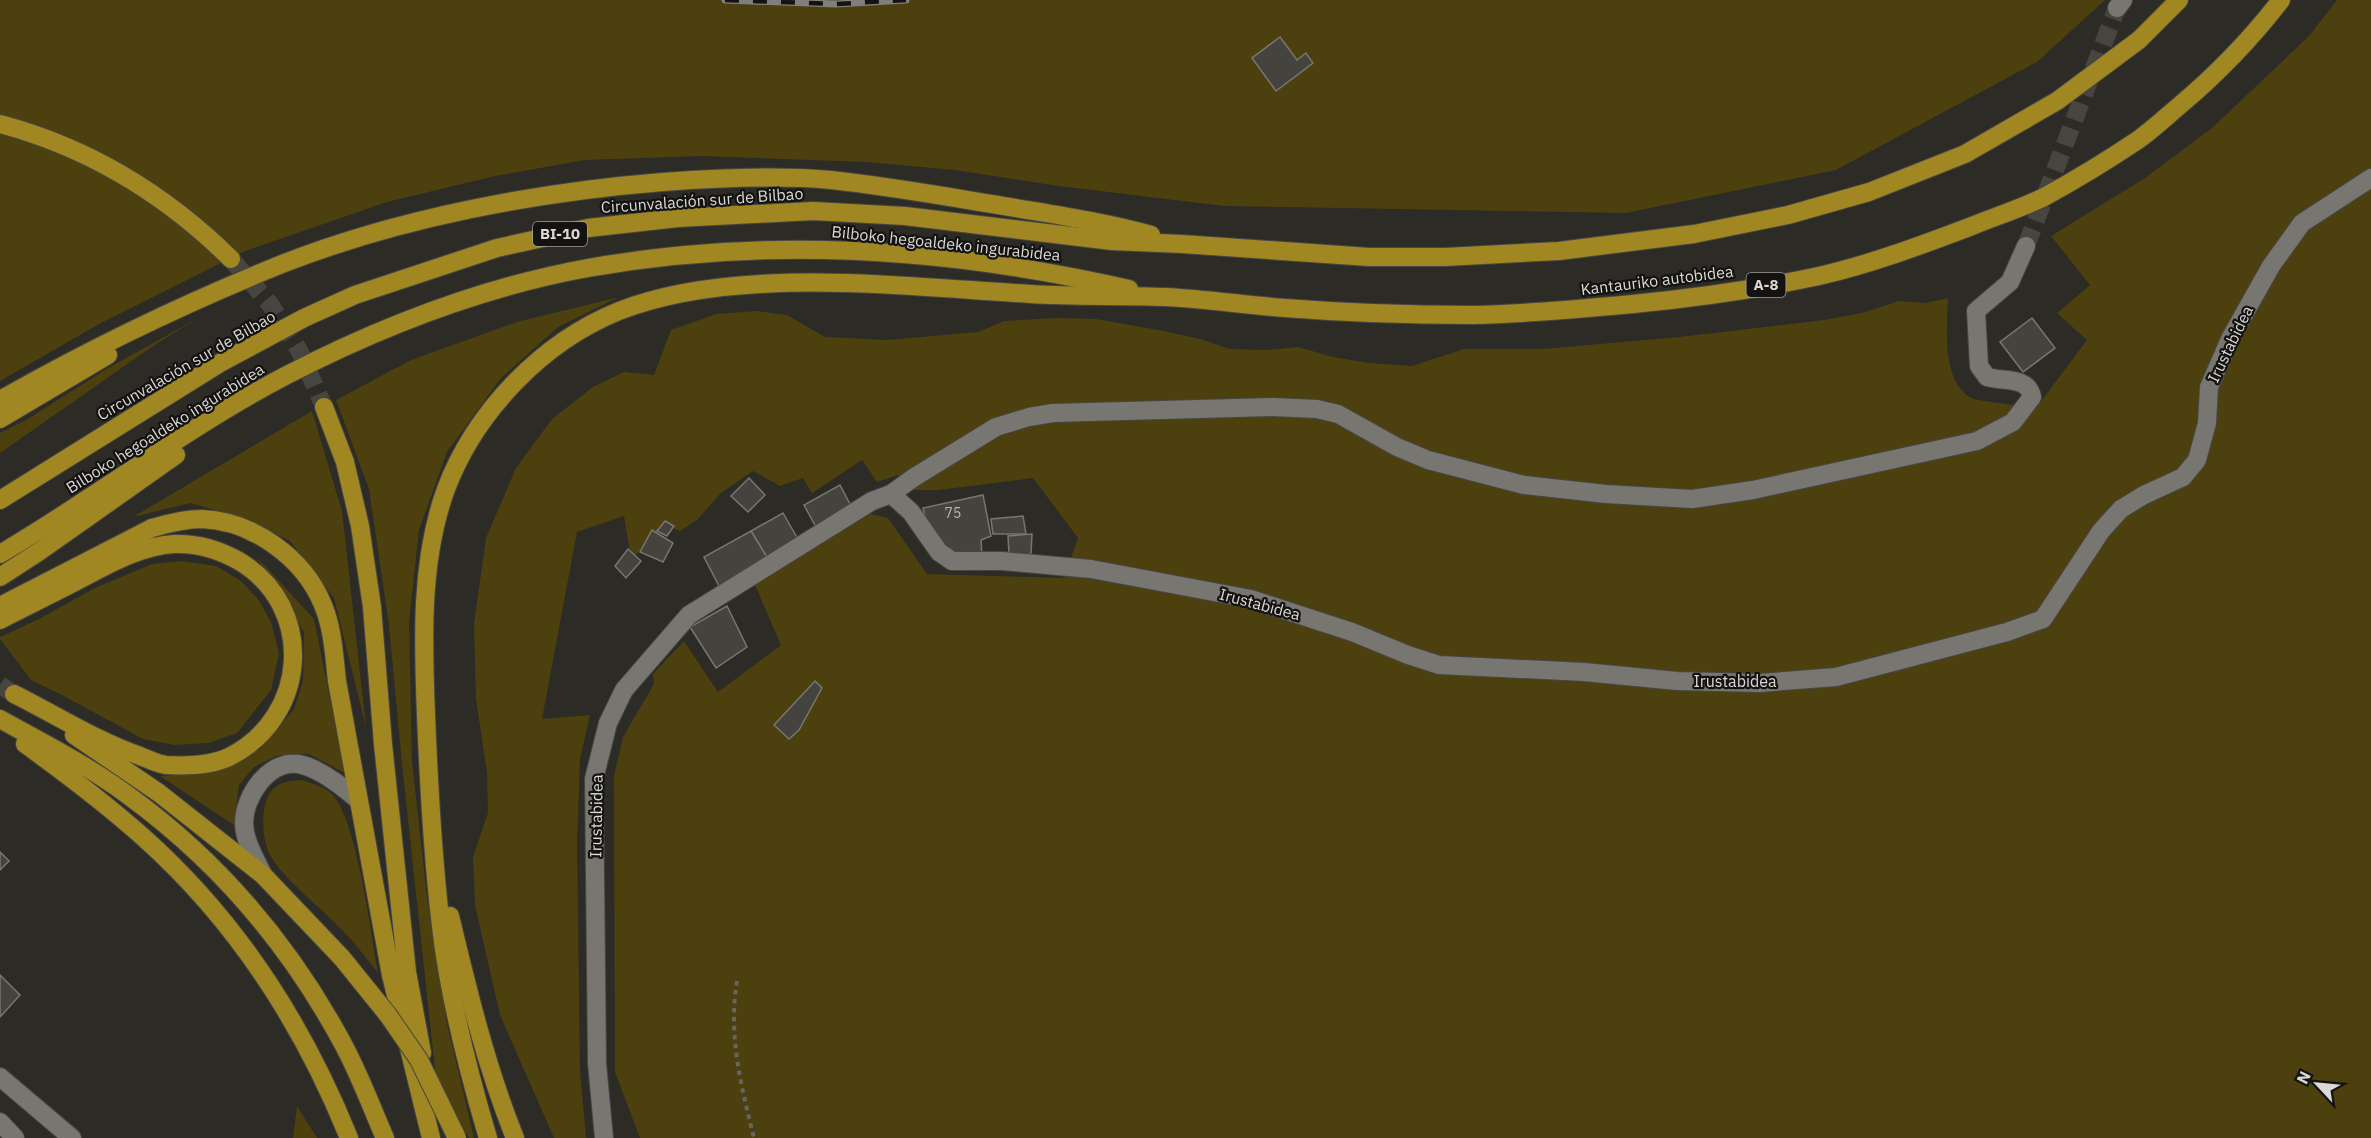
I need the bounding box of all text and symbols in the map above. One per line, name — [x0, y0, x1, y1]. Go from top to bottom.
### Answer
street label: Circunvalación sur de Bilbao — [600, 183, 804, 217]
street label: Bilboko hegoaldeko ingurabidea — [831, 221, 1062, 265]
road number: BI-10 — [533, 222, 587, 246]
street label: Kantauriko autobidea — [1580, 261, 1735, 299]
road number: A-8 — [1746, 273, 1786, 297]
street label: Irustabidea — [2203, 302, 2257, 386]
street label: Circunvalación sur de Bilbao — [93, 306, 279, 424]
street label: Bilboko hegoaldeko ingurabidea — [62, 358, 268, 497]
house number: 75 — [945, 504, 961, 522]
street label: Irustabidea — [1217, 584, 1303, 625]
street label: Irustabidea — [1693, 671, 1777, 691]
street label: Irustabidea — [585, 774, 607, 858]
north arrow — [2287, 1054, 2347, 1114]
text: N — [2292, 1068, 2315, 1087]

